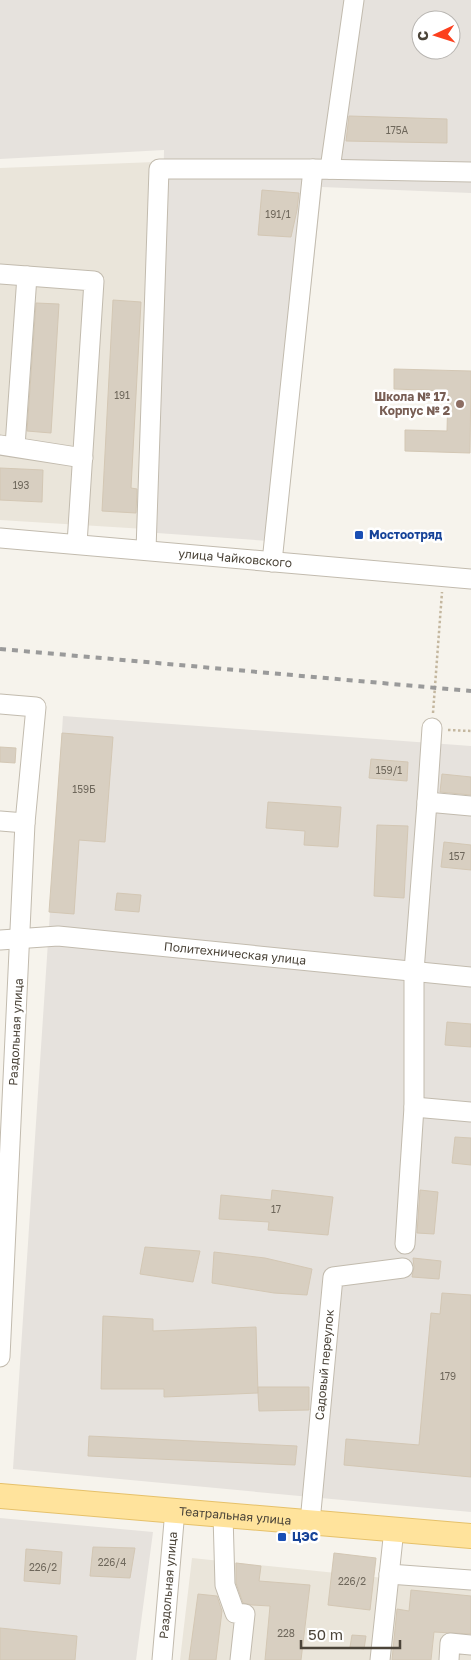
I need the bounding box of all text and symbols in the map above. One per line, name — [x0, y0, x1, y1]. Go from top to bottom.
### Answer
north arrow — [411, 10, 461, 60]
text: С — [414, 30, 431, 41]
house number: 175А — [386, 124, 409, 136]
house number: 191/1 — [265, 208, 291, 220]
house number: 191 — [114, 389, 130, 401]
place label: Школа № 17. Корпус № 2 — [374, 389, 450, 418]
marker: Школа № 17. Корпус № 2 — [454, 398, 466, 410]
house number: 193 — [13, 479, 30, 491]
place label: Мостоотряд — [369, 527, 443, 542]
marker: Мостоотряд — [353, 529, 365, 541]
street label: улица Чайковского — [178, 546, 293, 570]
house number: 159/1 — [376, 764, 402, 776]
house number: 159Б — [72, 783, 96, 795]
house number: 157 — [449, 850, 465, 862]
street label: Политехническая улица — [163, 939, 307, 968]
street label: Раздольная улица — [5, 978, 26, 1086]
house number: 17 — [271, 1203, 281, 1215]
street label: Садовый переулок — [312, 1308, 337, 1421]
house number: 179 — [440, 1370, 456, 1382]
street label: Театральная улица — [178, 1503, 292, 1528]
place label: ЦЭС — [292, 1529, 319, 1544]
street label: Раздольная улица — [156, 1531, 180, 1640]
marker: ЦЭС — [276, 1531, 288, 1543]
house number: 226/4 — [98, 1556, 126, 1568]
house number: 226/2 — [29, 1561, 57, 1573]
house number: 226/2 — [338, 1575, 366, 1587]
scale bar — [301, 1618, 400, 1650]
text: 50 m — [308, 1625, 343, 1643]
house number: 228 — [277, 1627, 295, 1639]

